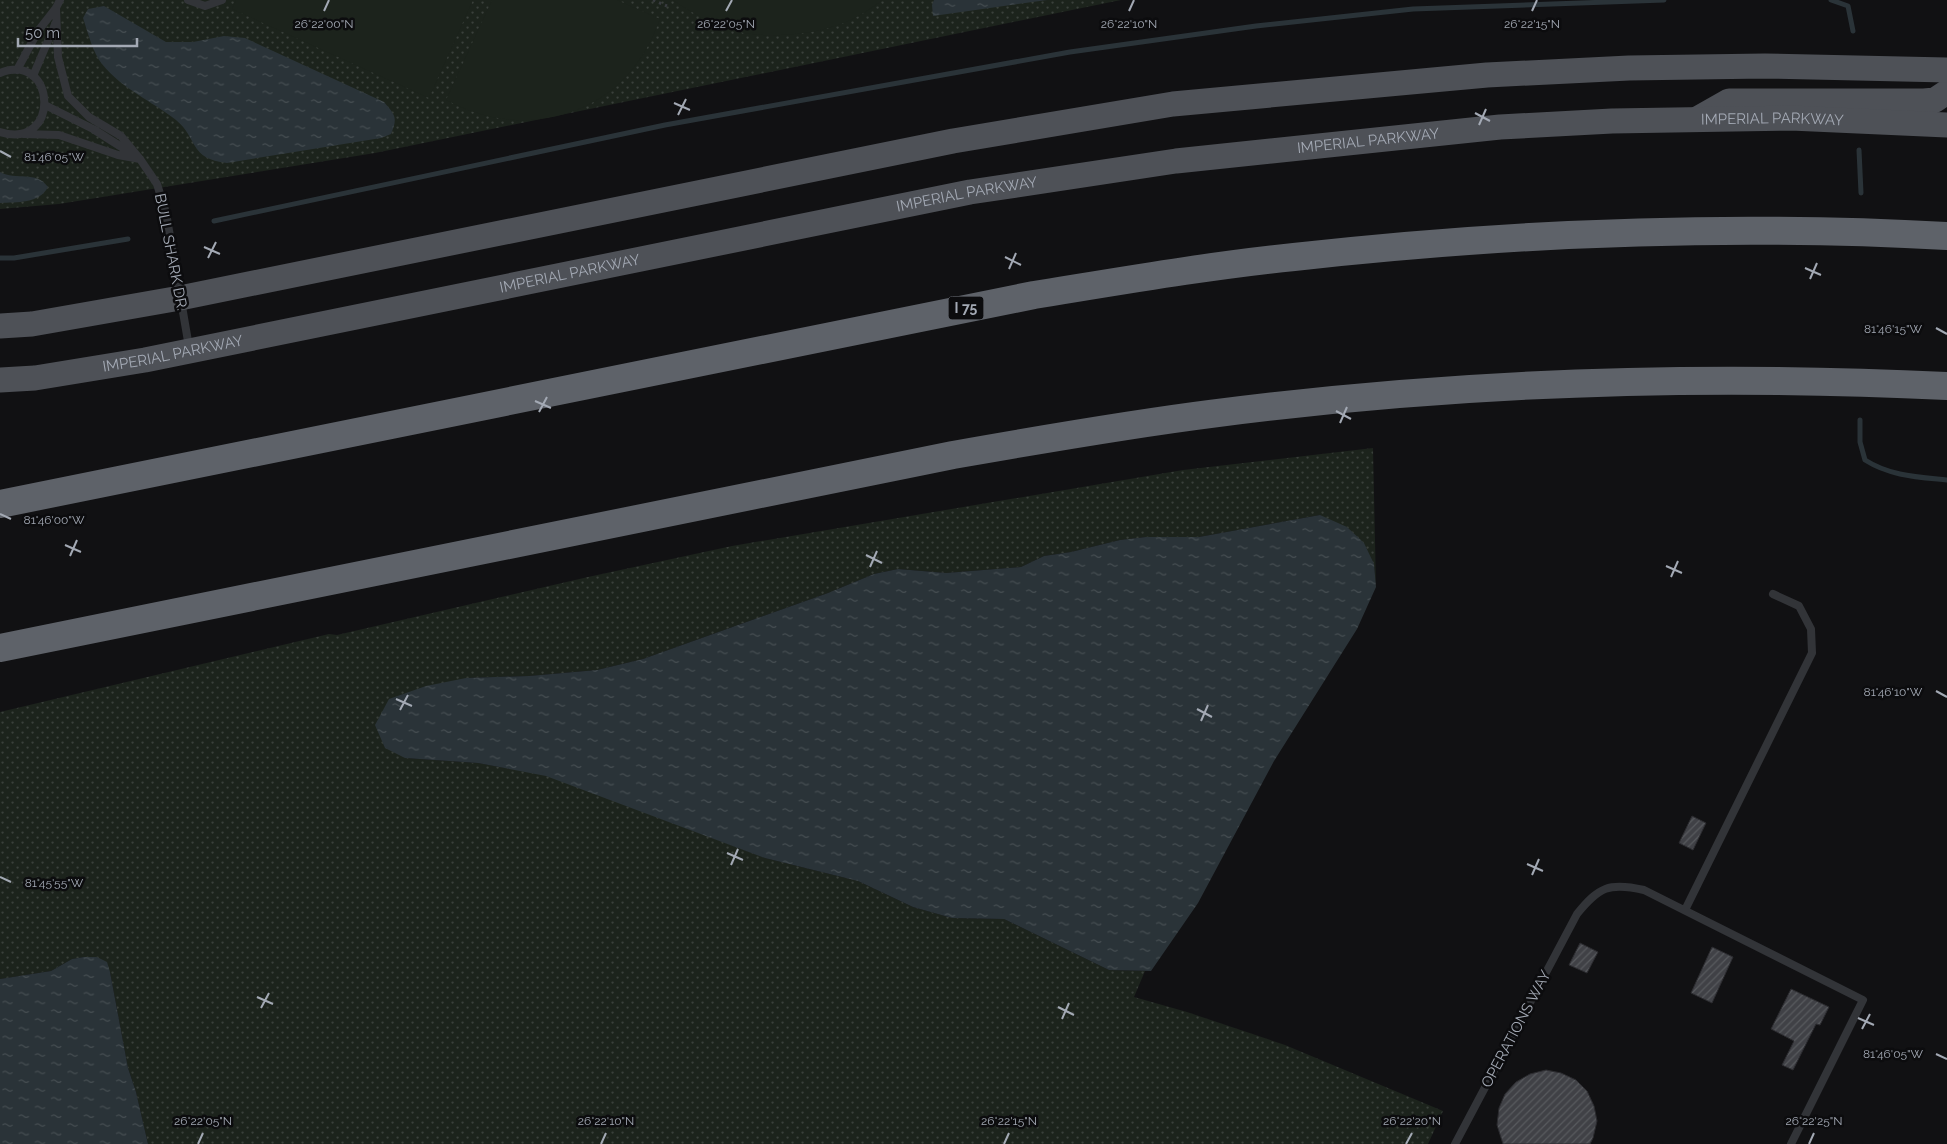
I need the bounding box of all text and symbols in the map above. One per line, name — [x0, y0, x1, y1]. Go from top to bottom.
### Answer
scale bar — [18, 15, 136, 47]
text: 26°22'00"N — [295, 17, 353, 31]
text: 26°22'05"N — [697, 17, 755, 31]
text: 26°22'10"N — [1101, 17, 1157, 31]
text: 26°22'15"N — [1504, 17, 1560, 31]
text: 50 m — [25, 24, 60, 42]
street label: IMPERIAL PARKWAY — [1701, 109, 1844, 129]
street label: IMPERIAL PARKWAY — [1296, 124, 1440, 157]
text: 81°46'05"W — [24, 150, 85, 164]
street label: IMPERIAL PARKWAY — [895, 173, 1039, 216]
street label: BULL SHARK DR. — [151, 192, 191, 312]
street label: IMPERIAL PARKWAY — [498, 250, 642, 297]
road number: I 75 — [948, 296, 984, 320]
text: 81°46'15"W — [1864, 322, 1922, 336]
street label: IMPERIAL PARKWAY — [101, 331, 245, 376]
text: 81°46'00"W — [24, 513, 85, 527]
text: 81°46'10"W — [1864, 685, 1923, 699]
text: 81°45'55"W — [25, 876, 84, 890]
street label: OPERATIONS WAY — [1477, 967, 1555, 1091]
text: 81°46'05"W — [1863, 1047, 1924, 1061]
text: 26°22'05"N — [174, 1114, 232, 1128]
text: 26°22'10"N — [578, 1114, 634, 1128]
text: 26°22'15"N — [981, 1114, 1037, 1128]
text: 26°22'20"N — [1383, 1114, 1441, 1128]
text: 26°22'25"N — [1785, 1114, 1843, 1128]

